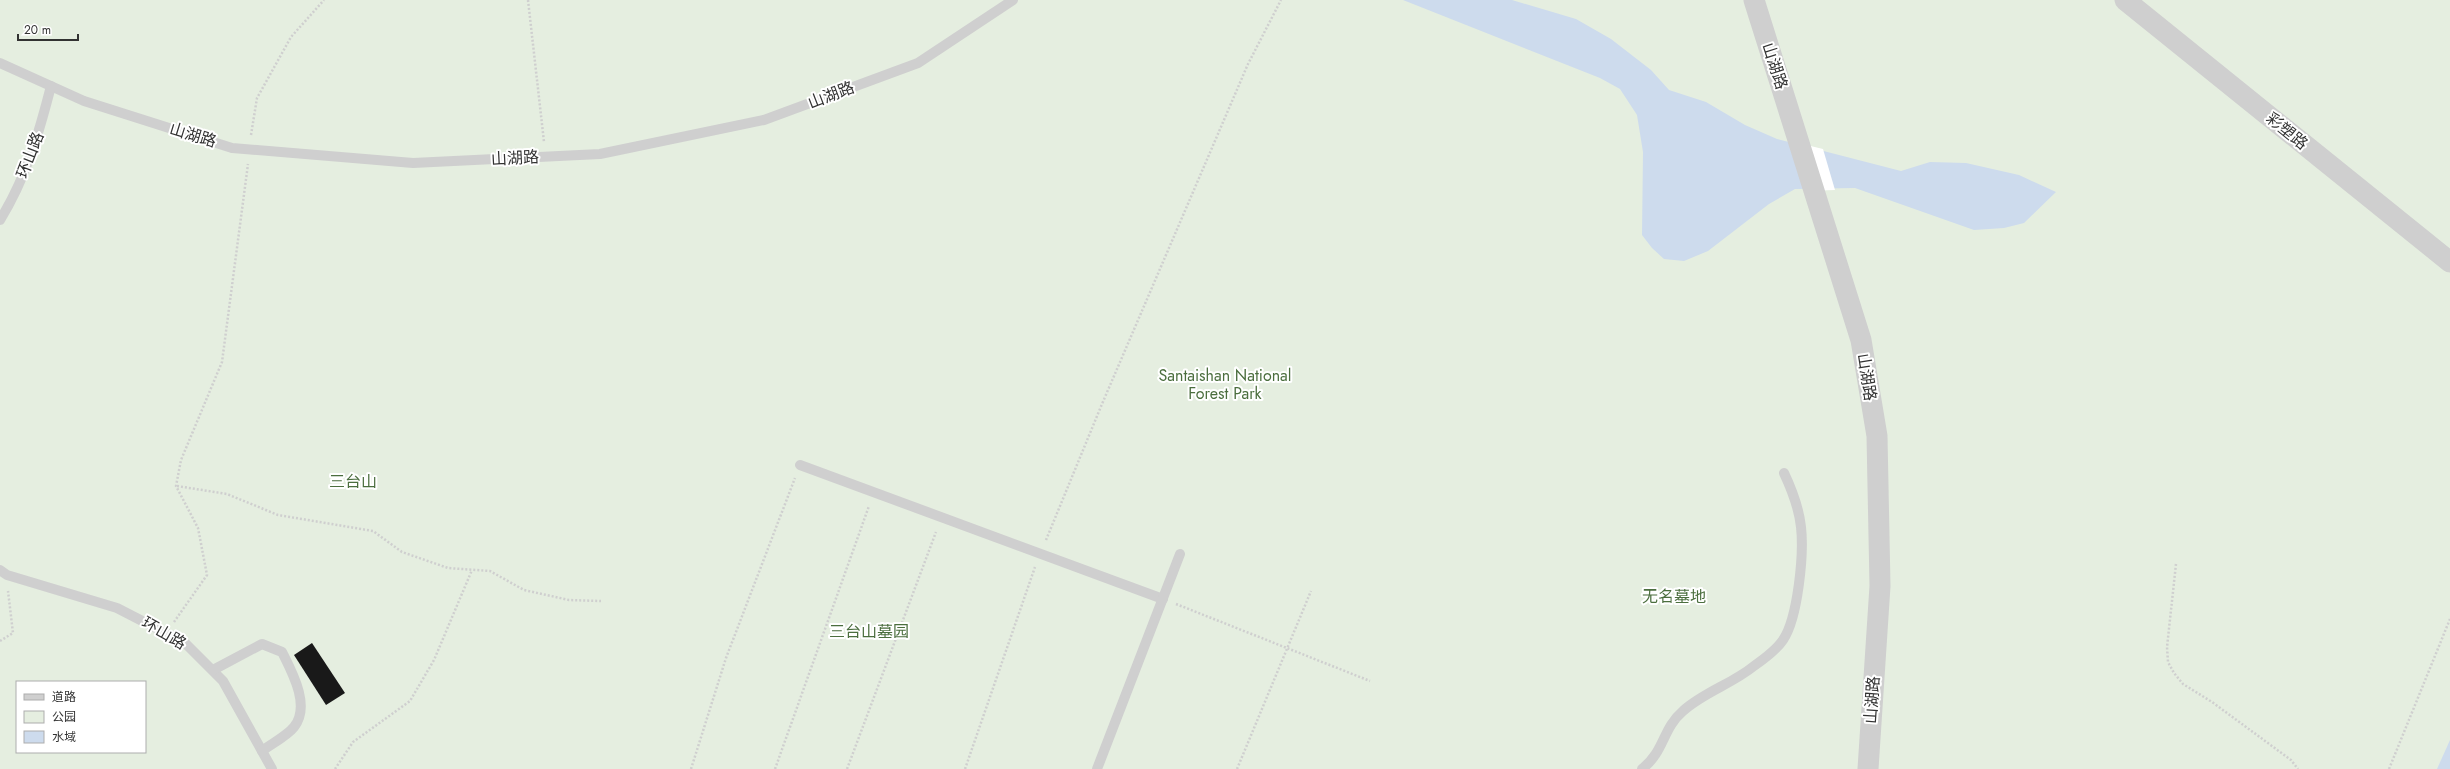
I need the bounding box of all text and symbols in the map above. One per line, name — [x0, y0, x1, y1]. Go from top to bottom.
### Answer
scale bar — [18, 16, 78, 42]
text: 20 m — [24, 21, 51, 39]
street label: 山湖路 — [1757, 40, 1793, 92]
street label: 山湖路 — [804, 76, 858, 114]
street label: 彩塑路 — [2261, 107, 2313, 155]
street label: 山湖路 — [167, 117, 219, 153]
street label: 环山路 — [11, 128, 49, 182]
street label: 山湖路 — [490, 145, 540, 171]
street label: 山湖路 — [1852, 351, 1882, 403]
park label: Santaishan National Forest Park — [1159, 364, 1291, 405]
park label: 三台山 — [329, 470, 377, 493]
park label: 无名墓地 — [1642, 585, 1706, 608]
street label: 环山路 — [137, 611, 191, 655]
park label: 三台山墓园 — [829, 620, 909, 643]
street label: 山湖路 — [1859, 675, 1885, 725]
legend — [16, 681, 146, 753]
text: 道路 — [52, 688, 76, 706]
text: 公园 — [52, 708, 76, 726]
text: 水域 — [52, 728, 76, 746]

